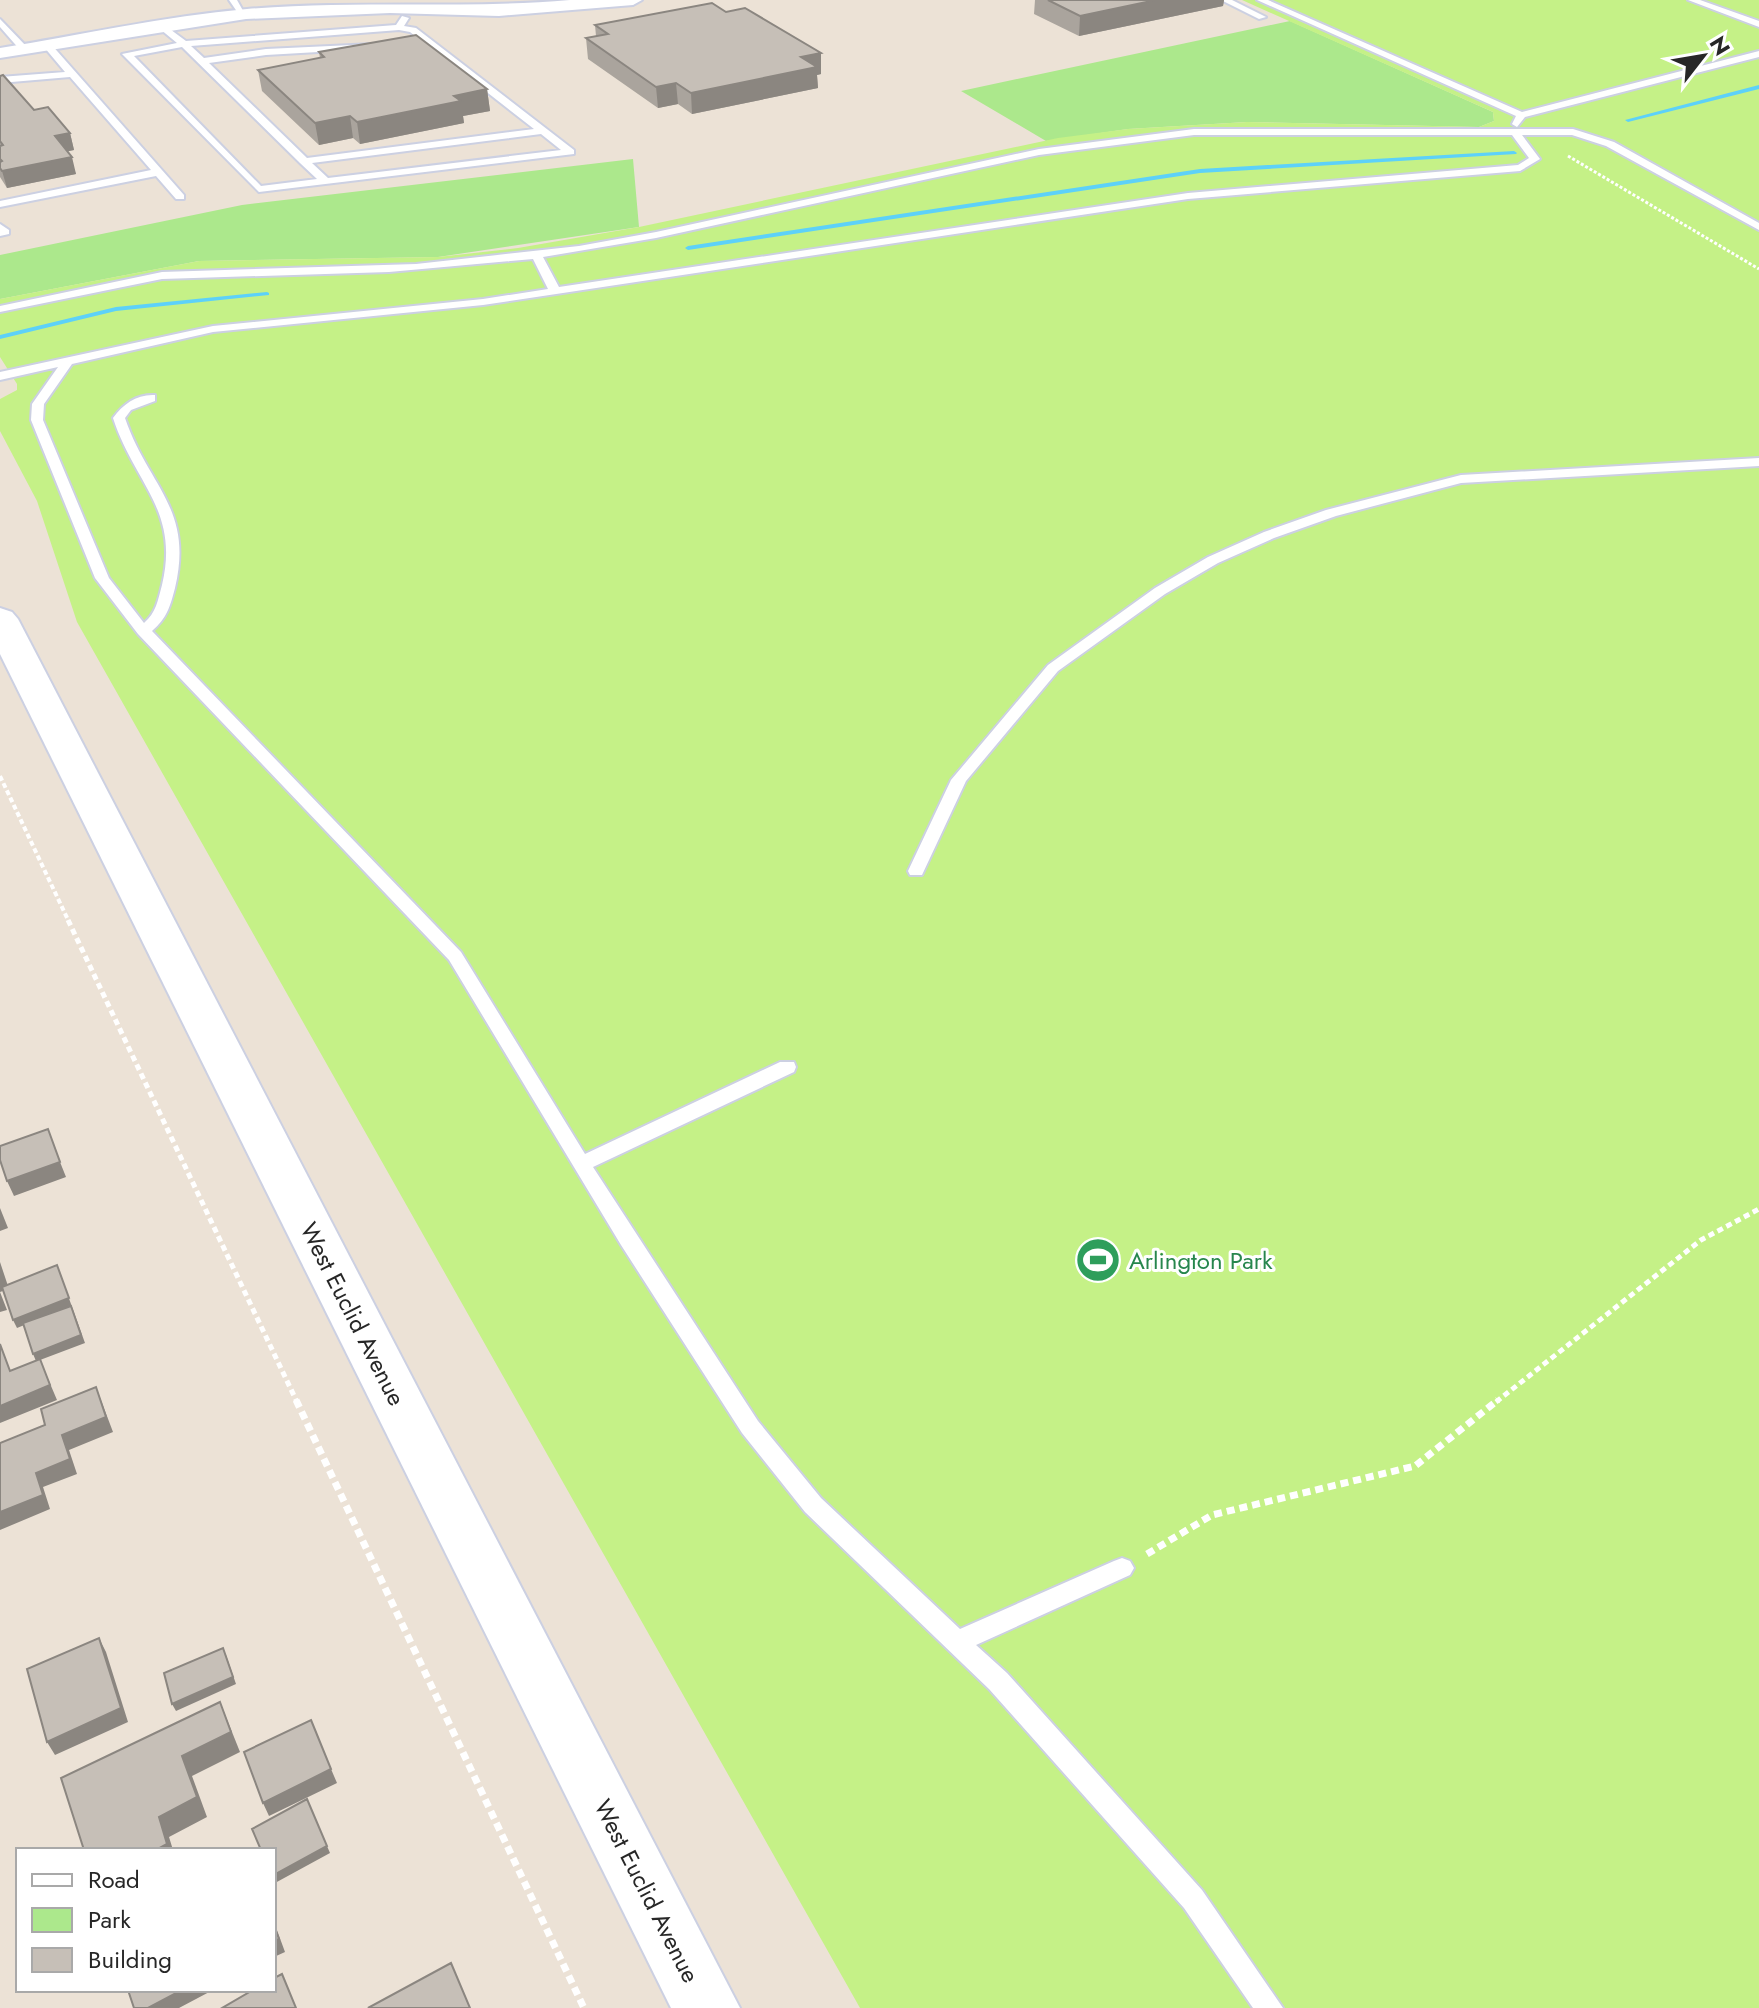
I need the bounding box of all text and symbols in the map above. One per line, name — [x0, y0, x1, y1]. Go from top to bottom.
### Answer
north arrow — [1663, 16, 1743, 96]
text: N — [1702, 30, 1738, 61]
street label: West Euclid Avenue — [292, 1216, 414, 1412]
sports icon: Arlington Park — [1074, 1236, 1122, 1284]
place label: Arlington Park — [1129, 1243, 1273, 1278]
street label: West Euclid Avenue — [586, 1793, 708, 1989]
legend — [16, 1848, 276, 1992]
text: Road — [88, 1862, 140, 1897]
text: Park — [88, 1902, 131, 1937]
text: Building — [88, 1942, 172, 1977]

